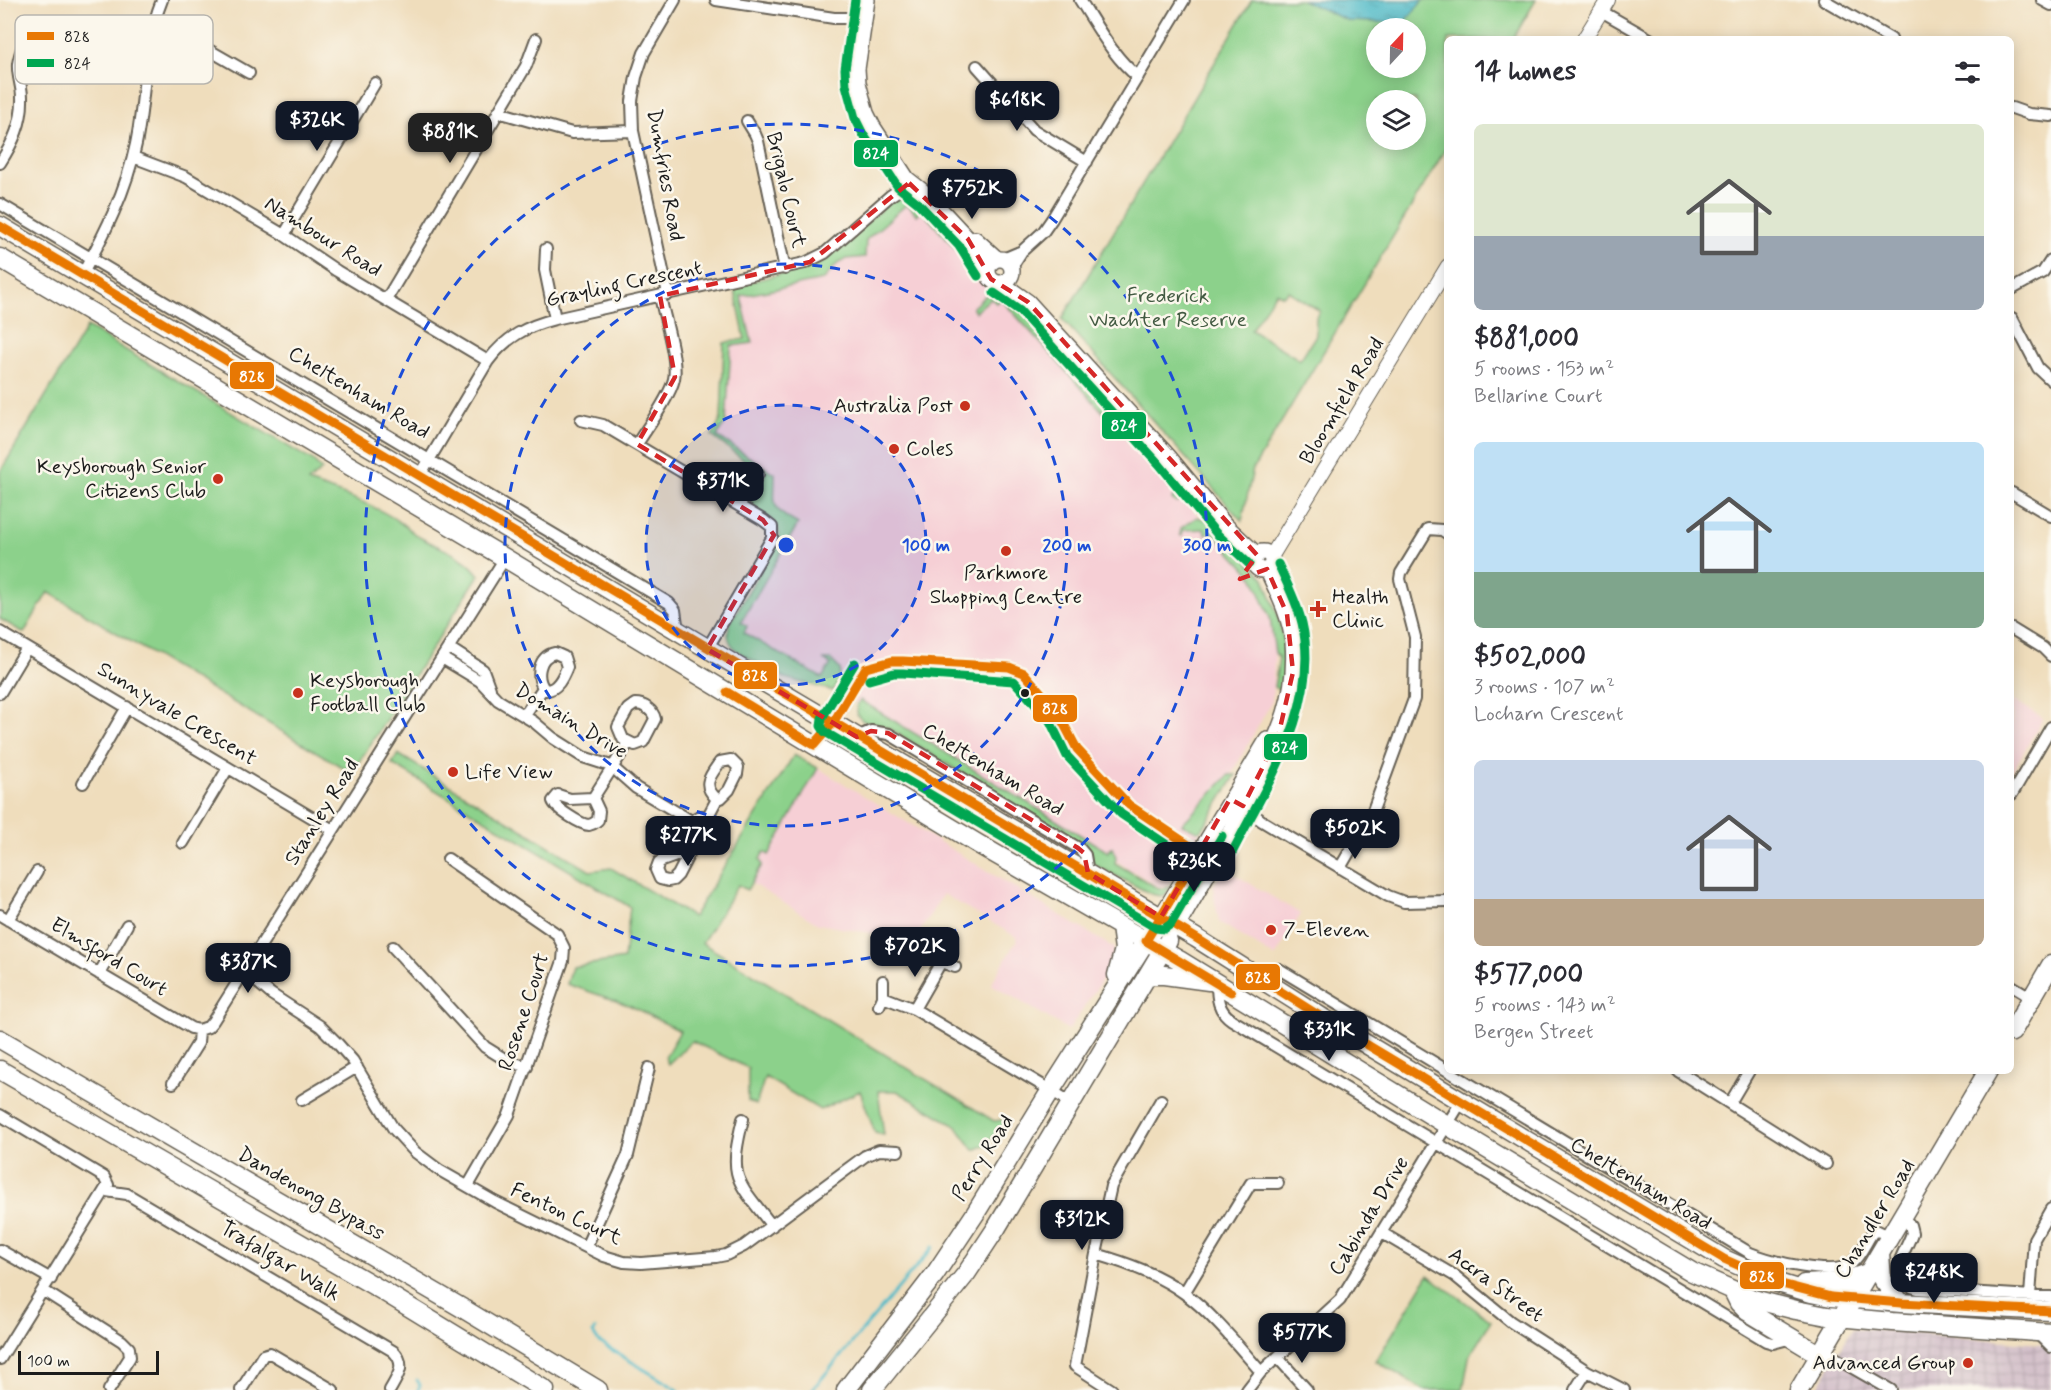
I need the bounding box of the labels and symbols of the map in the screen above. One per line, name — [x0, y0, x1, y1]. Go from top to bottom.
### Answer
legend — [15, 15, 213, 84]
north arrow — [1366, 18, 1426, 78]
text: 828 — [64, 27, 90, 48]
text: 824 — [64, 54, 91, 75]
pin: $618K — [975, 81, 1059, 132]
pin: $326K — [275, 101, 359, 152]
street label: Dumfries Road — [640, 107, 690, 243]
pin: $881K — [408, 113, 492, 164]
street label: Brigalo Court — [758, 129, 813, 252]
line badge: 824 — [853, 139, 899, 168]
text: 824 — [863, 144, 890, 165]
pin: $752K — [930, 169, 1014, 220]
street label: Nambour Road — [259, 190, 387, 284]
street label: Grayling Crescent — [543, 254, 705, 316]
park label: Frederick Wachter Reserve — [1089, 282, 1247, 334]
street label: Bloomfield Road — [1293, 332, 1391, 470]
street label: Cheltenham Road — [283, 340, 435, 446]
line badge: 828 — [229, 361, 275, 390]
text: 828 — [239, 367, 265, 388]
place label: Australia Post — [833, 392, 953, 420]
marker: Australia Post — [958, 399, 972, 413]
line badge: 824 — [1101, 411, 1147, 440]
text: 824 — [1111, 416, 1138, 437]
place label: Coles — [906, 435, 953, 463]
marker: Coles — [887, 442, 901, 456]
place label: Keysborough Senior Citizens Club — [37, 453, 206, 505]
pin: $371K — [681, 462, 765, 513]
marker: Keysborough Senior Citizens Club — [211, 472, 225, 486]
text: 100 m — [902, 534, 950, 558]
text: 200 m — [1042, 534, 1092, 558]
text: 300 m — [1183, 534, 1231, 558]
centre of rings — [776, 535, 796, 555]
marker: Parkmore Shopping Centre — [999, 544, 1013, 558]
place label: Parkmore Shopping Centre — [930, 559, 1082, 611]
place label: Health Clinic — [1332, 583, 1389, 635]
marker: Health Clinic — [1309, 600, 1327, 618]
street label: Sunnyvale Crescent — [92, 655, 262, 773]
line badge: 828 — [733, 661, 778, 690]
text: 828 — [742, 666, 768, 687]
place label: Keysborough Football Club — [310, 667, 426, 719]
street label: Domain Drive — [509, 676, 633, 766]
marker: Keysborough Football Club — [291, 686, 305, 700]
unlabelled marker — [1019, 687, 1031, 699]
line badge: 828 — [1032, 694, 1078, 723]
text: 828 — [1042, 699, 1068, 720]
street label: Cheltenham Road — [917, 717, 1069, 823]
line badge: 824 — [1263, 733, 1308, 761]
text: 824 — [1272, 738, 1299, 759]
street label: Stanley Road — [278, 753, 366, 871]
place label: Life View — [465, 758, 553, 786]
marker: Life View — [446, 765, 460, 779]
pin: $502K — [1313, 809, 1397, 860]
pin: $277K — [646, 816, 730, 867]
pin: $236K — [1152, 842, 1236, 893]
street label: Elmsford Court — [44, 911, 173, 1005]
place label: 7-Eleven — [1283, 916, 1370, 944]
marker: 7-Eleven — [1264, 923, 1278, 937]
pin: $702K — [873, 927, 957, 978]
pin: $387K — [206, 943, 290, 994]
street label: Rosene Court — [492, 949, 556, 1075]
line badge: 828 — [1235, 963, 1281, 991]
text: 828 — [1245, 968, 1271, 989]
pin: $331K — [1287, 1011, 1371, 1062]
street label: Perry Road — [945, 1109, 1021, 1207]
street label: Cheltenham Road — [1565, 1131, 1717, 1237]
street label: Dandenong Bypass — [232, 1140, 390, 1248]
street label: Cabinda Drive — [1322, 1151, 1416, 1281]
street label: Chandler Road — [1828, 1154, 1922, 1284]
street label: Fenton Court — [506, 1176, 627, 1252]
pin: $312K — [1040, 1200, 1124, 1251]
street label: Trafalgar Walk — [214, 1214, 345, 1310]
street label: Accra Street — [1443, 1241, 1550, 1329]
pin: $248K — [1892, 1253, 1976, 1304]
line badge: 828 — [1739, 1261, 1785, 1290]
text: 828 — [1749, 1267, 1775, 1288]
pin: $577K — [1260, 1313, 1344, 1364]
scale bar — [18, 1348, 159, 1376]
place label: Advanced Group — [1813, 1349, 1956, 1377]
marker: Advanced Group — [1961, 1356, 1975, 1370]

